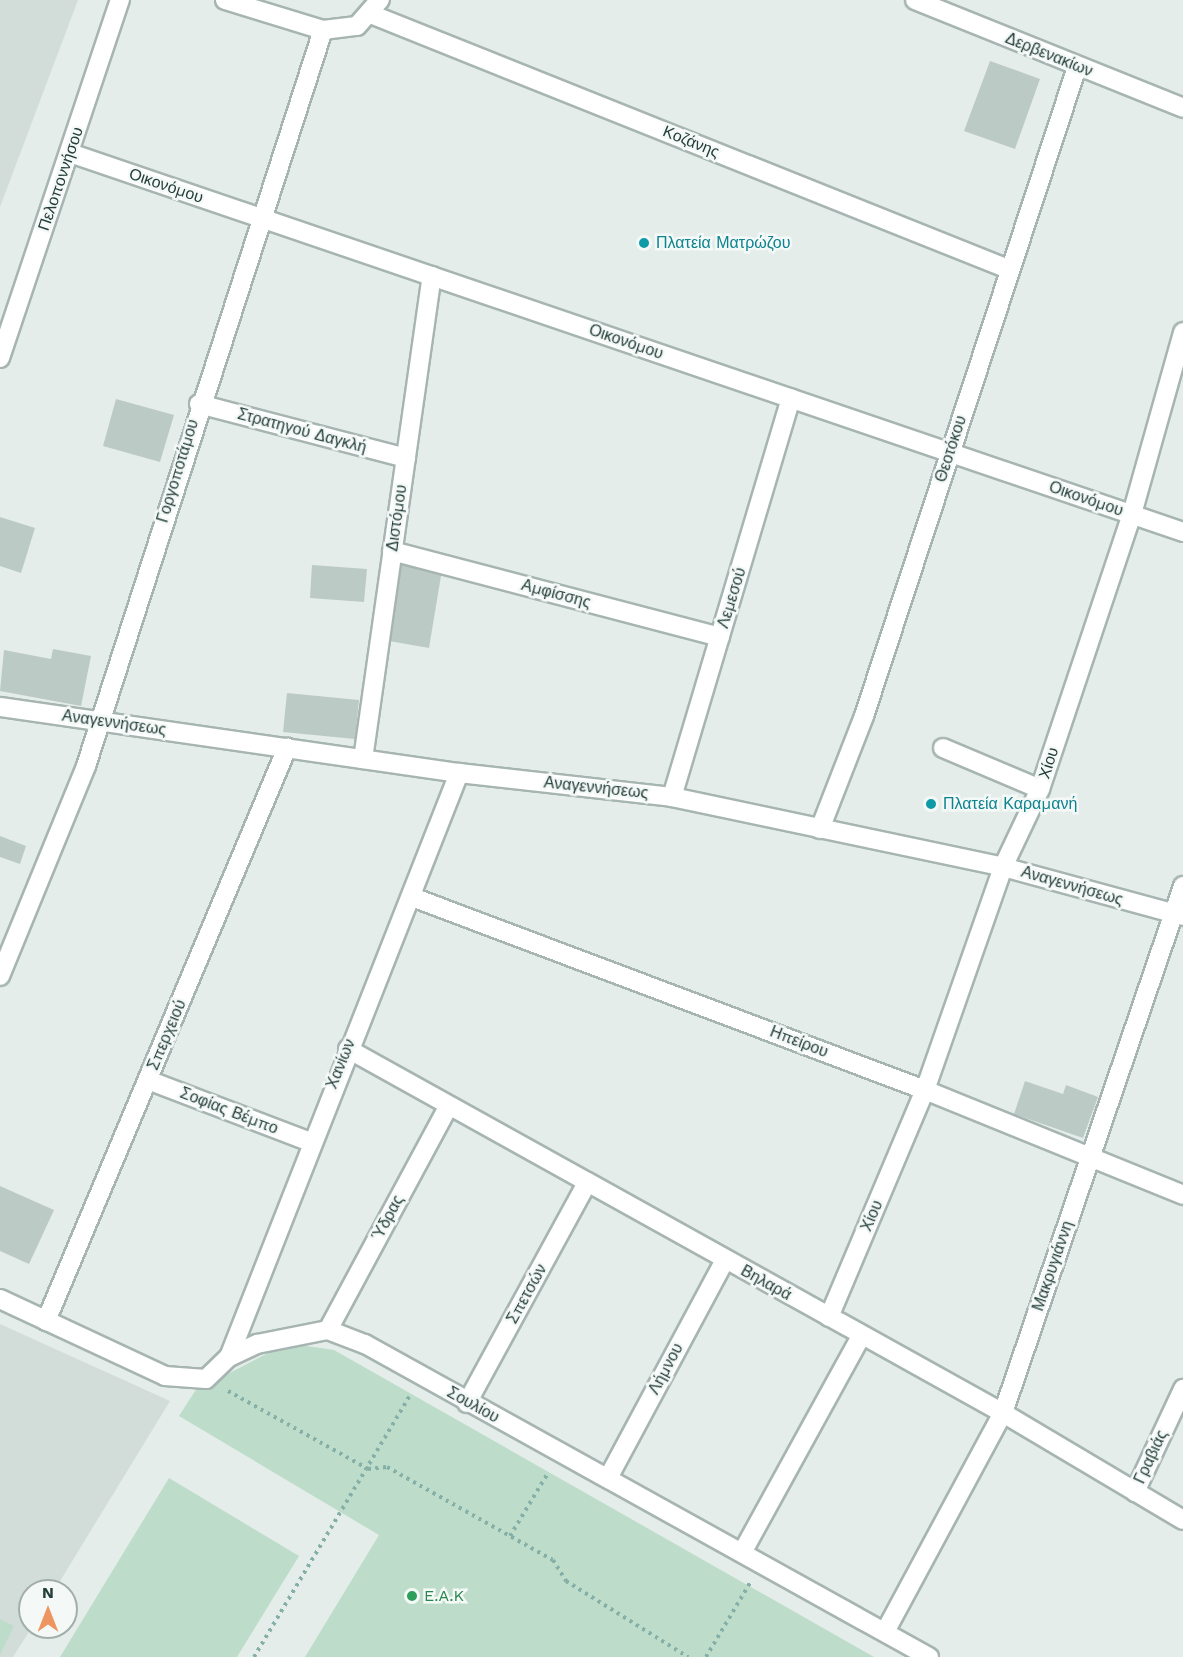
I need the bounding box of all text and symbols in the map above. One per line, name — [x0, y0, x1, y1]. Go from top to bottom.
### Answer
street label: Δερβενακίων — [1002, 29, 1096, 81]
street label: Κοζάνης — [660, 122, 722, 162]
street label: Πελοποννήσου — [34, 125, 88, 233]
street label: Οικονόμου — [126, 164, 206, 208]
place label: Πλατεία Ματρώζου — [656, 233, 790, 253]
marker: Πλατεία Ματρώζου — [637, 236, 651, 250]
street label: Οικονόμου — [586, 320, 666, 364]
street label: Στρατηγού Δαγκλή — [235, 405, 369, 457]
street label: Θεοτόκου — [931, 413, 971, 485]
street label: Γοργοποτάμου — [153, 417, 203, 525]
street label: Οικονόμου — [1046, 477, 1126, 521]
street label: Διστόμου — [383, 484, 411, 552]
street label: Λεμεσού — [714, 565, 750, 631]
street label: Αμφίσσης — [519, 576, 593, 612]
street label: Αναγεννήσεως — [61, 706, 167, 740]
street label: Χίου — [1035, 745, 1063, 781]
street label: Αναγεννήσεως — [543, 773, 649, 803]
place label: Πλατεία Καραμανή — [943, 794, 1077, 814]
marker: Πλατεία Καραμανή — [924, 797, 938, 811]
street label: Αναγεννήσεως — [1019, 862, 1125, 910]
street label: Σπερχειού — [144, 997, 190, 1073]
street label: Ηπείρου — [767, 1022, 831, 1062]
street label: Χανίων — [322, 1036, 360, 1092]
street label: Σοφίας Βέμπο — [177, 1083, 281, 1139]
street label: Ύδρας — [368, 1192, 408, 1244]
street label: Χίου — [857, 1198, 887, 1234]
street label: Μακρυγιάννη — [1029, 1218, 1077, 1314]
street label: Σπετσών — [503, 1261, 551, 1327]
street label: Βηλαρά — [737, 1261, 795, 1305]
street label: Λήμνου — [645, 1340, 687, 1398]
street label: Σουλίου — [444, 1383, 502, 1427]
street label: Γραβιάς — [1130, 1427, 1172, 1487]
north arrow — [18, 1579, 78, 1639]
text: N — [42, 1583, 54, 1602]
place label: E.A.K — [424, 1586, 464, 1606]
marker: E.A.K — [405, 1589, 419, 1603]

